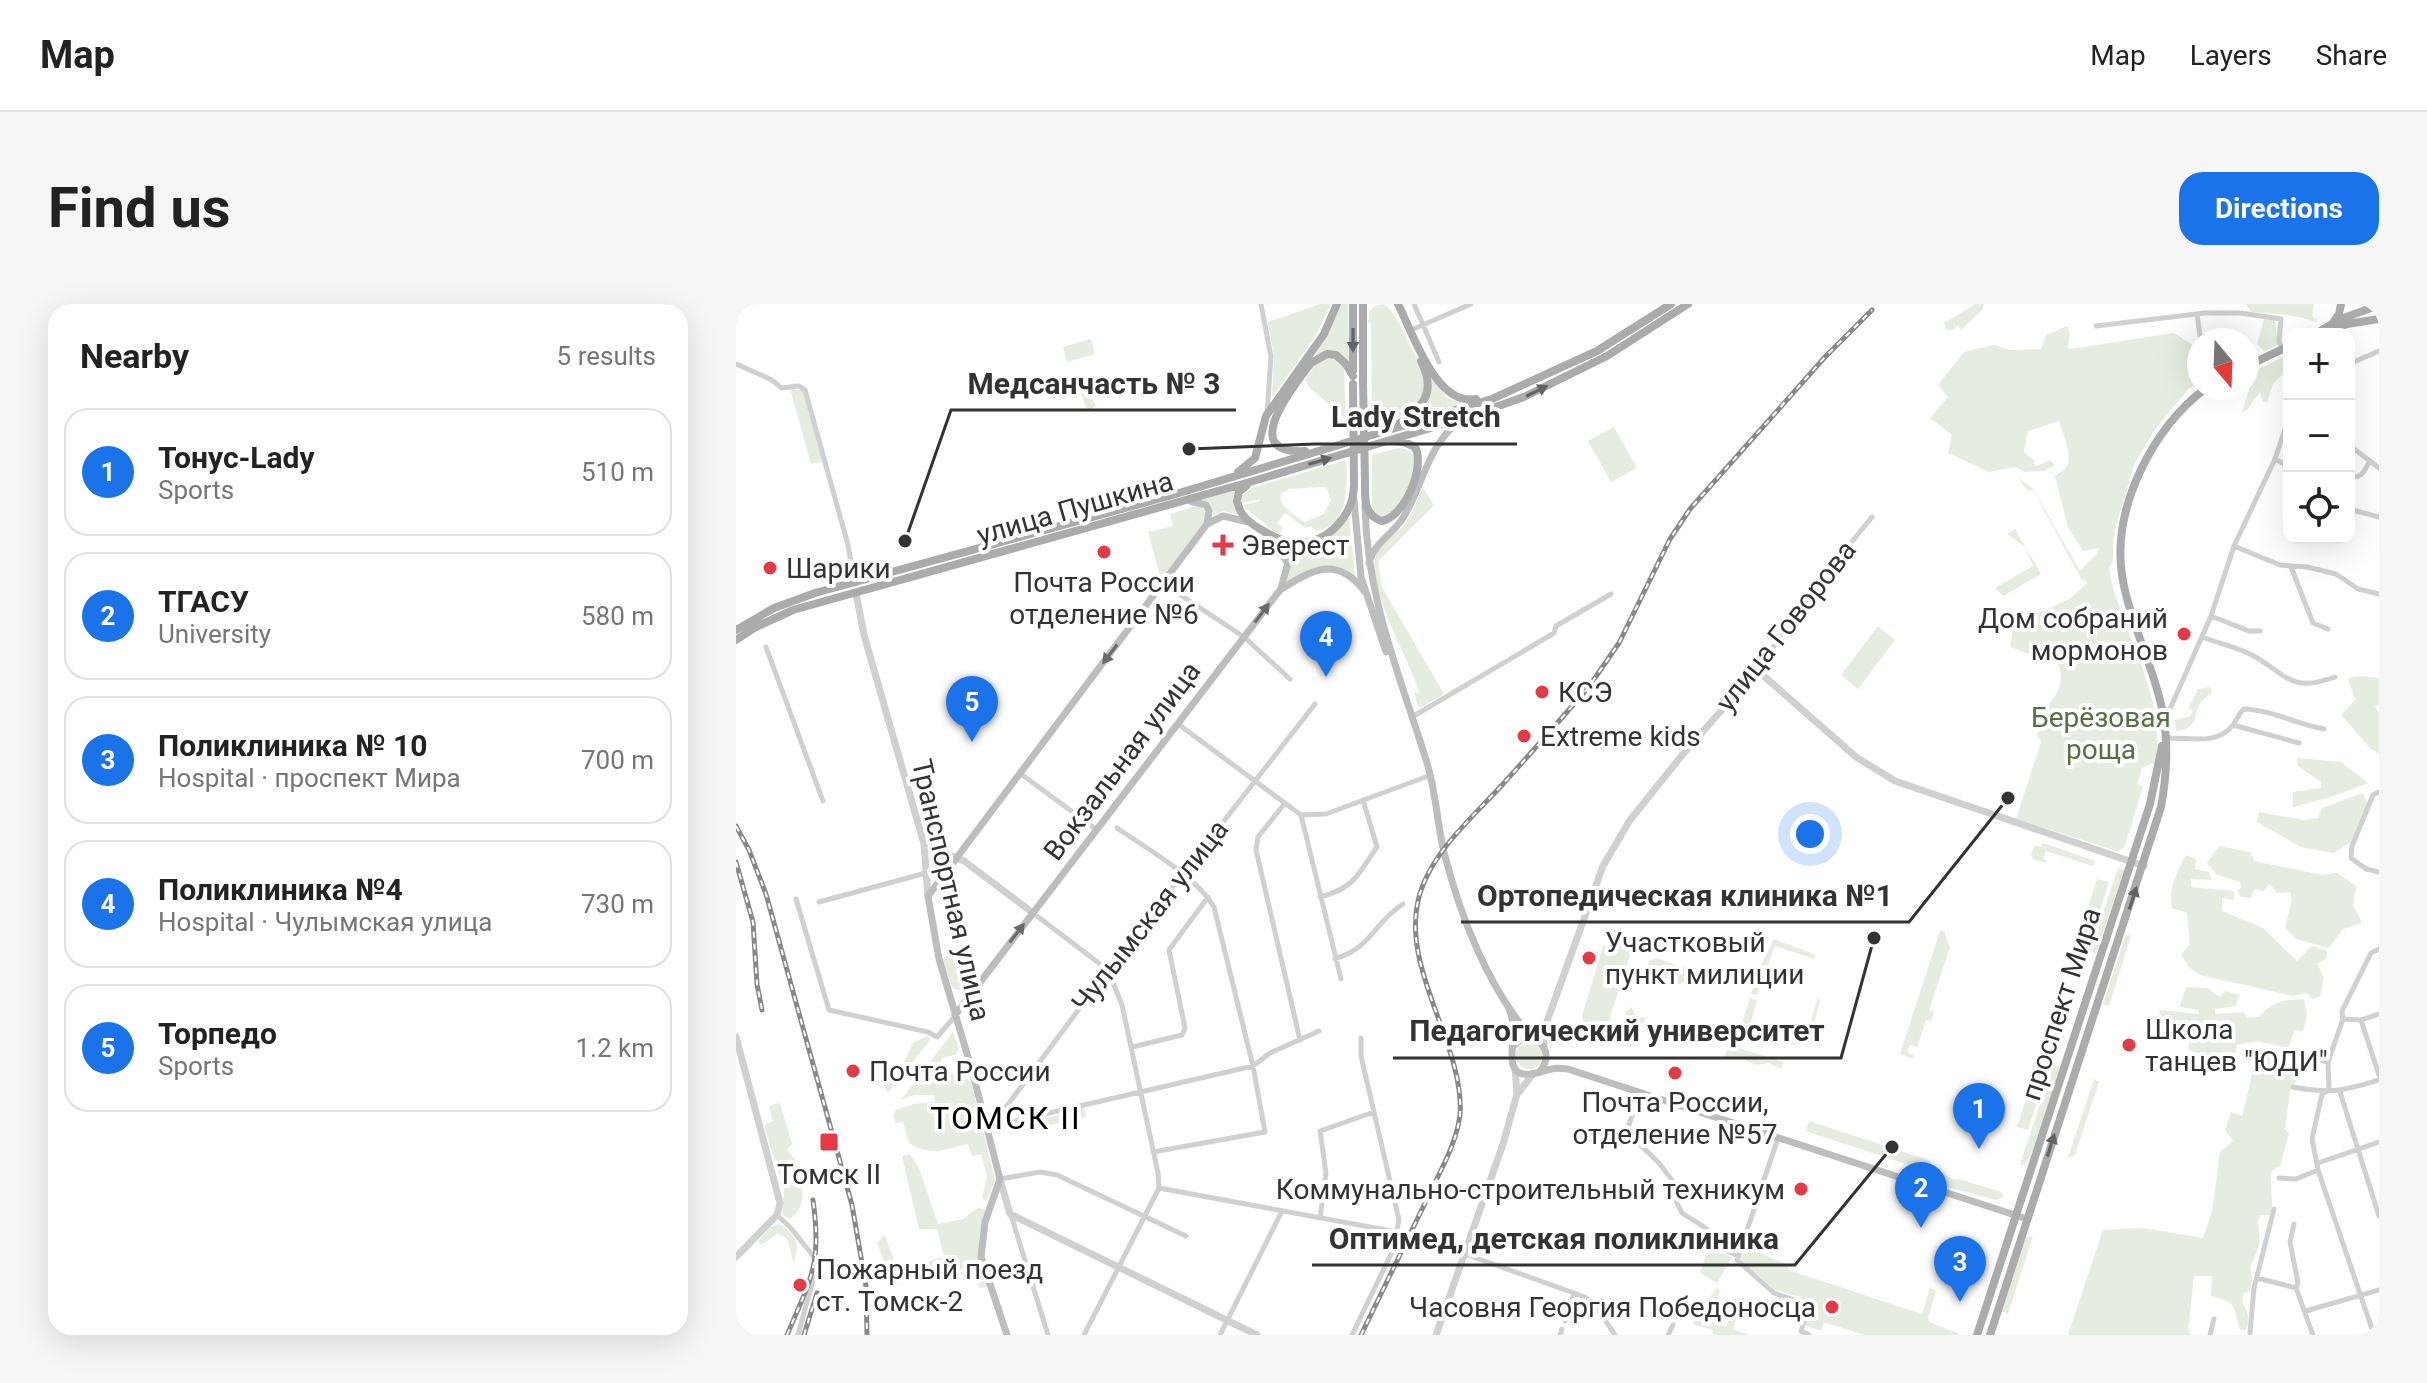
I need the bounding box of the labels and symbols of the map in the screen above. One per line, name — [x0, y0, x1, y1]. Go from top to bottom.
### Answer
one-way arrow — [1347, 328, 1359, 353]
north arrow — [2187, 328, 2259, 400]
callout: Медсанчасть № 3 — [951, 356, 1236, 410]
text: Медсанчасть № 3 — [968, 366, 1220, 401]
one-way arrow — [1525, 384, 1548, 398]
callout: Lady Stretch — [1315, 390, 1517, 444]
text: Lady Stretch — [1331, 399, 1501, 434]
one-way arrow — [1308, 454, 1332, 467]
street label: улица Пушкина — [973, 464, 1177, 552]
place label: Эверест — [1241, 529, 1349, 562]
marker: Эверест — [1212, 534, 1234, 556]
street label: улица Говорова — [1709, 534, 1863, 718]
marker: Почта России отделение №6 — [1095, 543, 1113, 561]
place label: Шарики — [786, 552, 891, 585]
marker: Шарики — [761, 559, 779, 577]
place label: Почта России отделение №6 — [1009, 566, 1199, 631]
place label: Дом собраний мормонов — [1978, 602, 2168, 667]
one-way arrow — [1253, 603, 1269, 624]
pin: 4 — [1300, 611, 1352, 677]
marker: Дом собраний мормонов — [2175, 625, 2193, 643]
one-way arrow — [1103, 644, 1119, 664]
street label: Вокзальная улица — [1037, 655, 1207, 867]
pin: 5 — [946, 676, 998, 742]
place label: КСЭ — [1558, 676, 1613, 709]
marker: КСЭ — [1533, 683, 1551, 701]
park label: Берёзовая роща — [2031, 701, 2171, 766]
place label: Extreme kids — [1540, 720, 1701, 753]
marker: Extreme kids — [1515, 727, 1533, 745]
street label: Транспортная улица — [905, 756, 997, 1024]
street label: Чулымская улица — [1065, 813, 1235, 1019]
your location — [1790, 814, 1830, 854]
callout: Ортопедическая клиника №1 — [1461, 868, 1909, 922]
text: Ортопедическая клиника №1 — [1477, 878, 1893, 913]
one-way arrow — [2127, 886, 2139, 910]
street label: проспект Мира — [2014, 903, 2108, 1105]
one-way arrow — [1009, 923, 1025, 943]
place label: Участковый пункт милиции — [1605, 926, 1804, 991]
marker: Участковый пункт милиции — [1580, 949, 1598, 967]
callout: Педагогический университет — [1393, 1004, 1841, 1058]
text: Педагогический университет — [1409, 1013, 1825, 1048]
place label: Школа танцев "ЮДИ" — [2145, 1013, 2328, 1078]
marker: Школа танцев "ЮДИ" — [2120, 1036, 2138, 1054]
place label: Почта России — [869, 1055, 1051, 1088]
marker: Почта России — [844, 1062, 862, 1080]
marker: Почта России, отделение №57 — [1666, 1064, 1684, 1082]
pin: 1 — [1953, 1083, 2005, 1149]
place label: Почта России, отделение №57 — [1572, 1086, 1778, 1151]
district label: ТОМСК II — [930, 1099, 1082, 1137]
marker: Томск II — [818, 1131, 840, 1153]
one-way arrow — [2045, 1133, 2058, 1157]
place label: Томск II — [777, 1158, 881, 1191]
pin: 2 — [1895, 1162, 1947, 1228]
place label: Коммунально-строительный техникум — [1276, 1173, 1785, 1206]
marker: Коммунально-строительный техникум — [1792, 1180, 1810, 1198]
callout: Оптимед, детская поликлиника — [1312, 1211, 1795, 1265]
text: Оптимед, детская поликлиника — [1329, 1221, 1779, 1256]
pin: 3 — [1934, 1236, 1986, 1302]
place label: Пожарный поезд ст. Томск-2 — [816, 1253, 1043, 1318]
marker: Пожарный поезд ст. Томск-2 — [791, 1276, 809, 1294]
place label: Часовня Георгия Победоносца — [1409, 1291, 1816, 1324]
marker: Часовня Георгия Победоносца — [1823, 1298, 1841, 1316]

